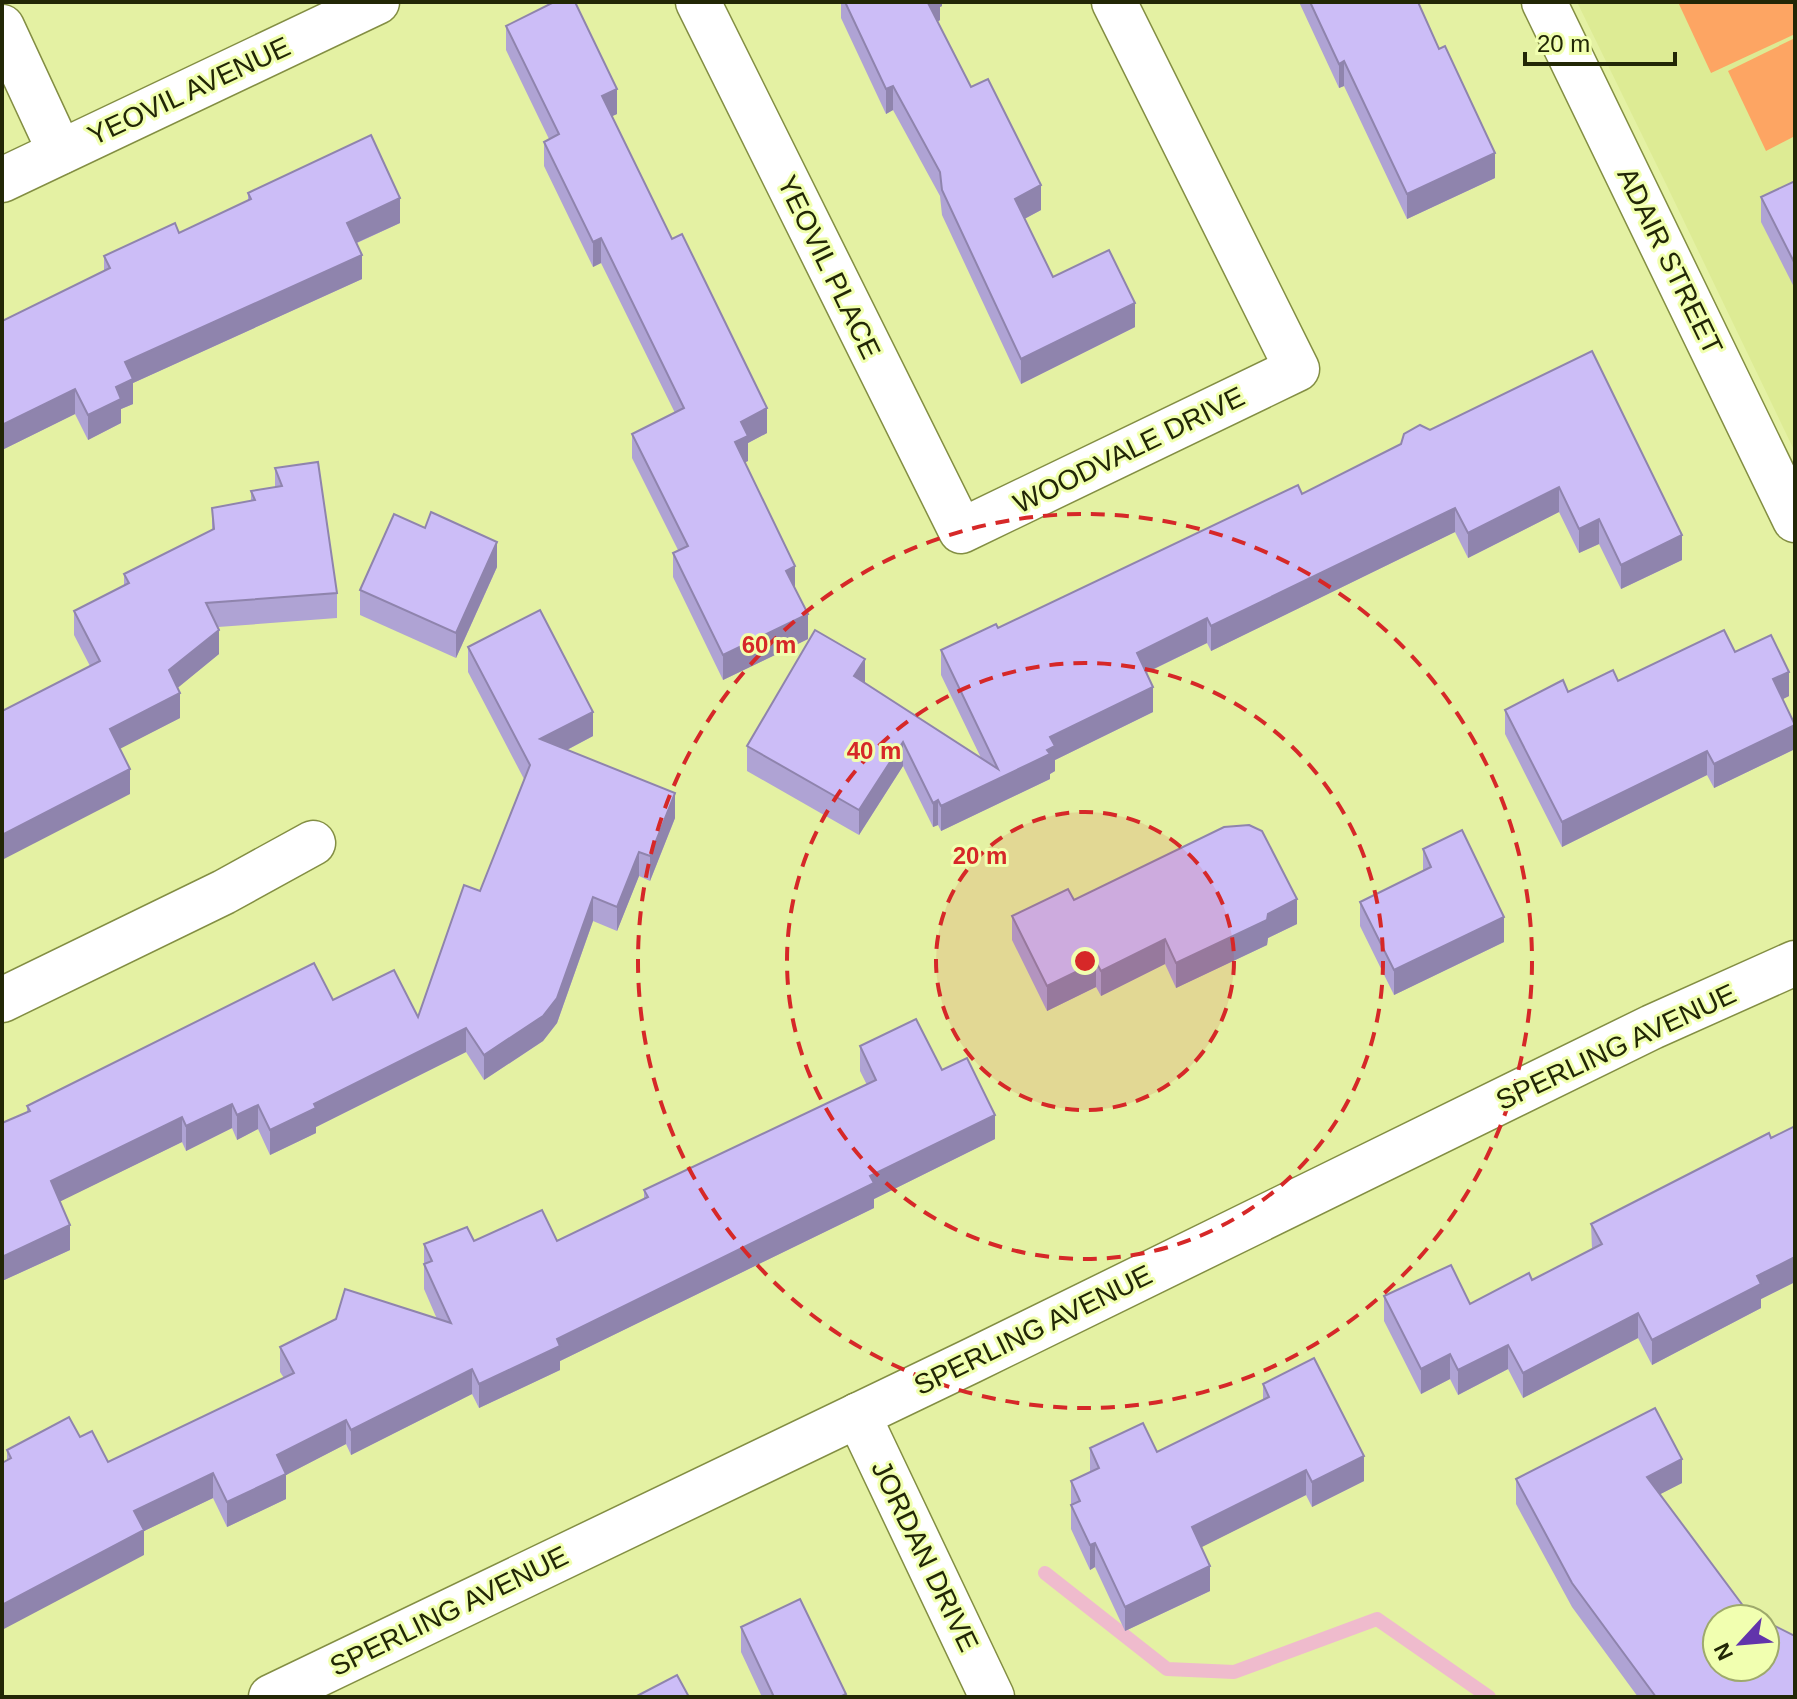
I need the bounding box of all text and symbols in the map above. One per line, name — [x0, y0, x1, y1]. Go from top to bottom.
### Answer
scale bar — [1525, 16, 1675, 66]
text: 20 m — [1537, 30, 1590, 57]
street label: YEOVIL AVENUE — [83, 31, 295, 151]
street label: ADAIR STREET — [1611, 163, 1729, 359]
street label: YEOVIL PLACE — [771, 170, 887, 364]
street label: WOODVALE DRIVE — [1008, 381, 1250, 519]
text: 60 m — [742, 631, 796, 658]
text: 40 m — [847, 737, 901, 764]
text: 20 m — [953, 842, 1007, 869]
centre of rings — [1071, 947, 1099, 975]
street label: SPERLING AVENUE — [1491, 978, 1741, 1116]
street label: SPERLING AVENUE — [909, 1259, 1157, 1401]
street label: JORDAN DRIVE — [865, 1456, 985, 1656]
street label: SPERLING AVENUE — [325, 1540, 573, 1682]
north arrow — [1701, 1603, 1781, 1683]
text: N — [1709, 1639, 1738, 1664]

